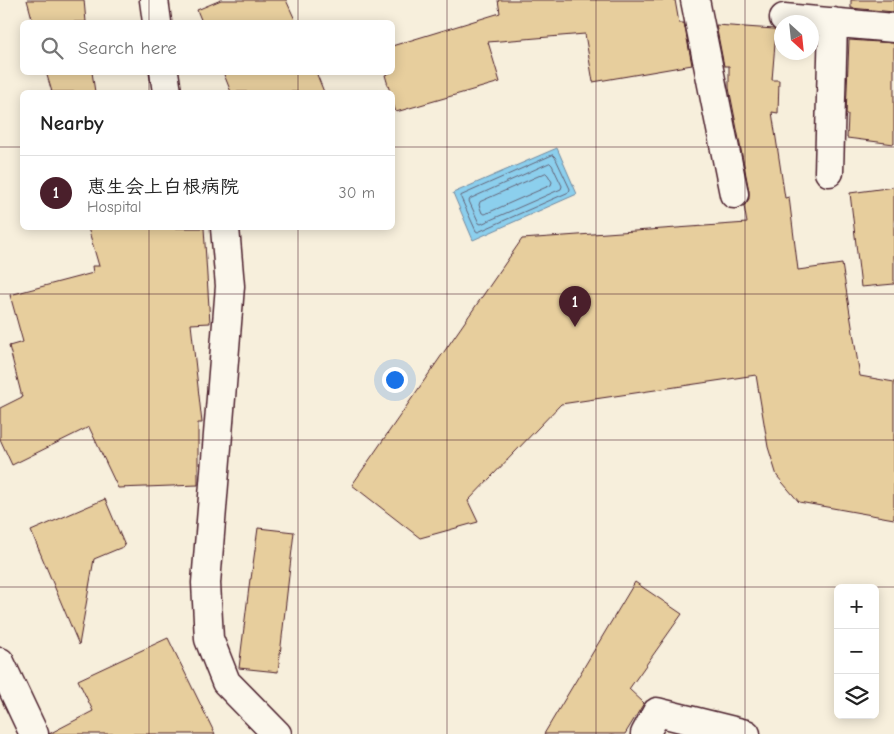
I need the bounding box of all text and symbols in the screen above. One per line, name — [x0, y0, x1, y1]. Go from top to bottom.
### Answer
north arrow — [774, 15, 819, 60]
search box — [20, 20, 395, 75]
icon: search — [38, 34, 66, 62]
text: Search here — [78, 37, 177, 59]
text: Nearby — [40, 111, 104, 135]
text: 恵生会上白根病院 — [87, 176, 239, 198]
text: 1 — [53, 184, 59, 202]
text: 30 m — [339, 184, 375, 202]
text: Hospital — [87, 198, 142, 216]
pin: 1 — [559, 286, 591, 327]
your location — [382, 367, 408, 393]
map controls — [834, 584, 879, 719]
button: + — [834, 584, 879, 629]
button: − — [834, 629, 879, 674]
button: layers — [834, 674, 879, 719]

